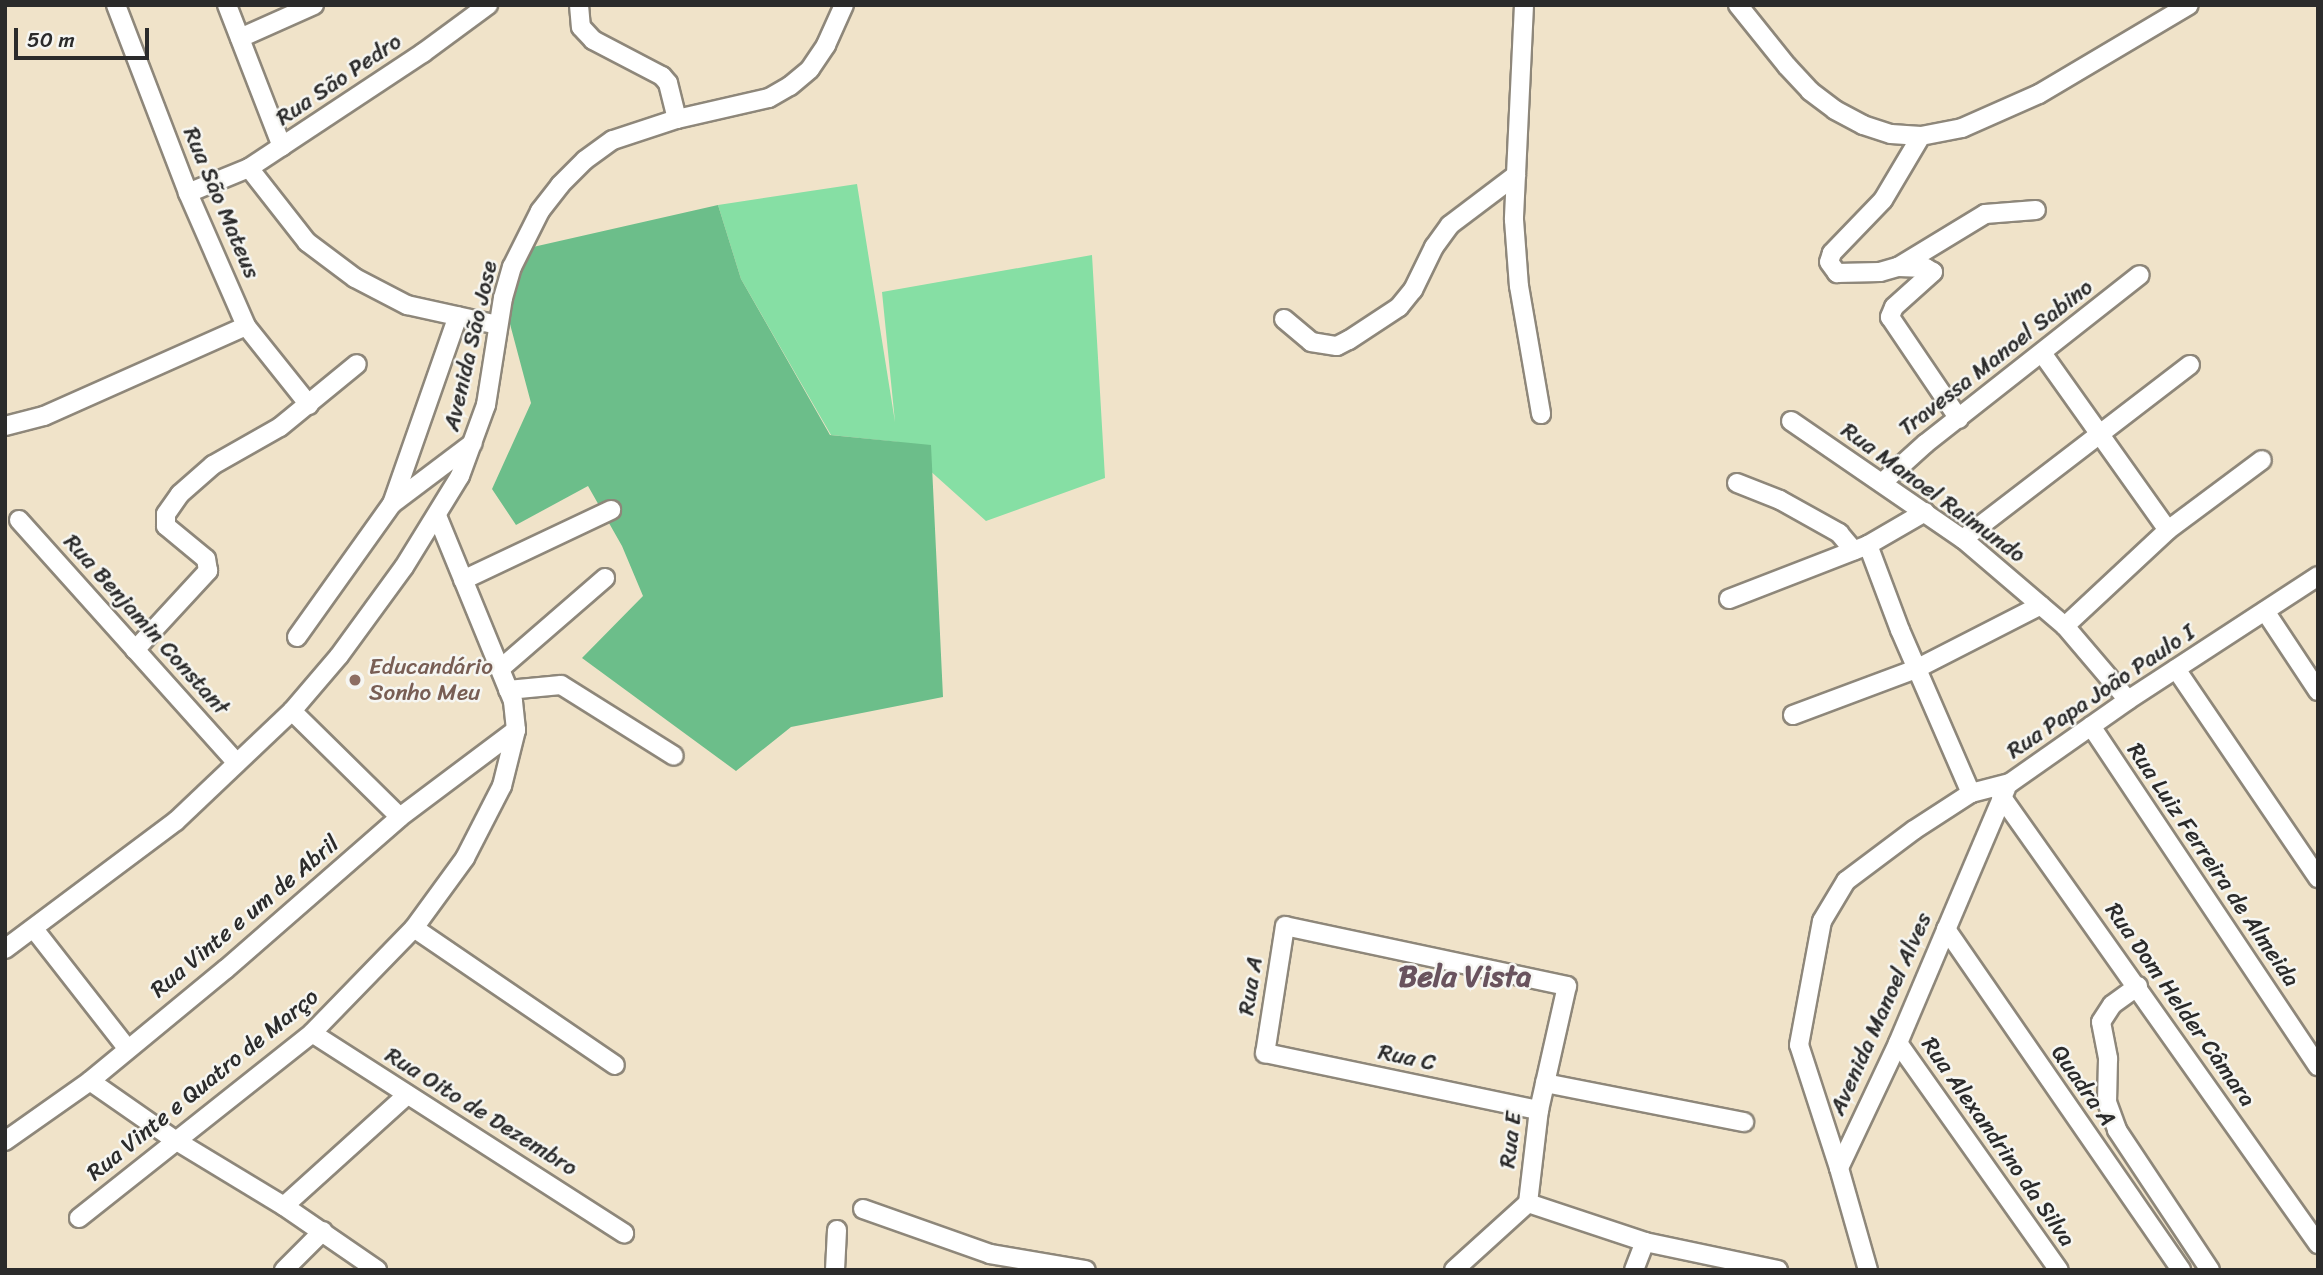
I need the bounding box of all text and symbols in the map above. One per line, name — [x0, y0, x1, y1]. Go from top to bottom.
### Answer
scale bar — [18, 14, 152, 58]
text: 50 m — [27, 21, 75, 59]
street label: Rua São Pedro — [271, 28, 407, 132]
street label: Rua São Mateus — [177, 123, 265, 283]
street label: Avenida São Jose — [438, 258, 504, 434]
street label: Travessa Manoel Sabino — [1894, 274, 2098, 442]
street label: Rua Manoel Raimundo — [1836, 417, 2030, 569]
street label: Rua Benjamin Constant — [57, 528, 235, 722]
street label: Rua Papa João Paulo I — [2001, 619, 2201, 765]
place label: Educandário Sonho Meu — [369, 653, 493, 707]
marker: Educandário Sonho Meu — [347, 672, 363, 688]
street label: Rua Luiz Ferreira de Almeida — [2121, 737, 2305, 993]
street label: Rua Vinte e um de Abril — [145, 830, 345, 1004]
street label: Rua Dom Helder Câmara — [2099, 898, 2261, 1112]
street label: Avenida Manoel Alves — [1824, 909, 1938, 1119]
street label: Rua A — [1233, 955, 1269, 1017]
district label: Bela Vista — [1398, 958, 1532, 994]
street label: Rua Vinte e Quatro de Março — [82, 983, 324, 1187]
street label: Rua Alexandrino da Silva — [1915, 1032, 2081, 1252]
street label: Rua C — [1376, 1038, 1438, 1078]
street label: Quadra A — [2045, 1040, 2121, 1132]
street label: Rua Oito de Dezembro — [380, 1042, 582, 1182]
street label: Rua E — [1494, 1110, 1528, 1170]

